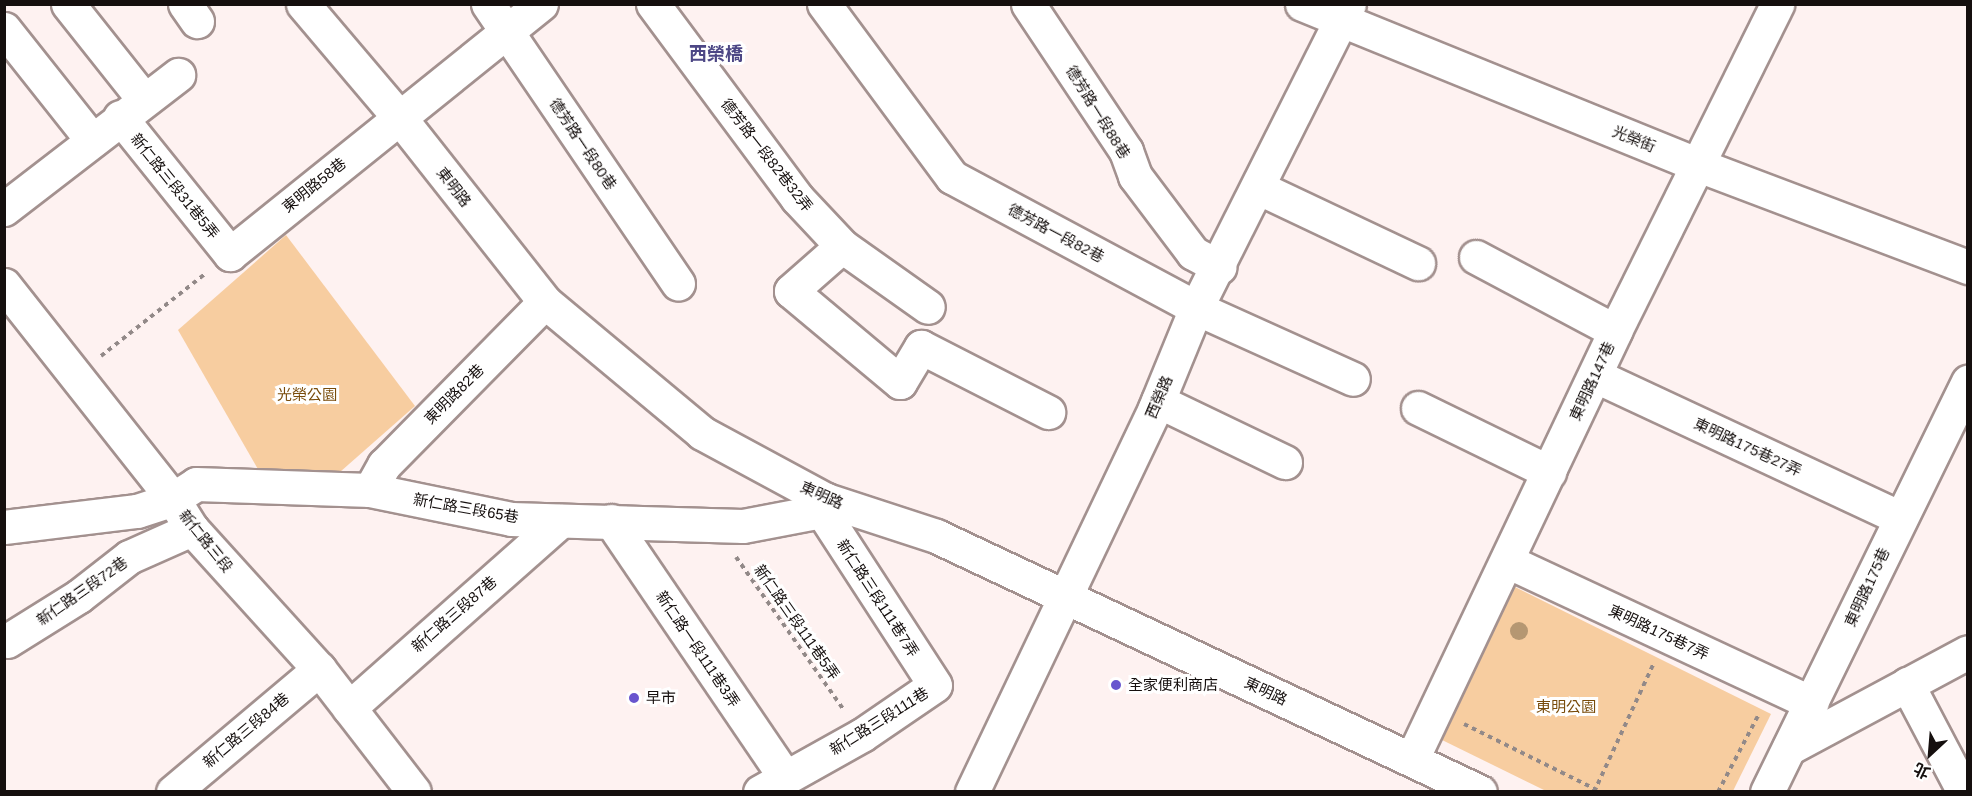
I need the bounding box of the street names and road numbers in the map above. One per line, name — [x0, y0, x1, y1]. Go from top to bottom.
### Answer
street label: 德芳路一段88巷 — [1062, 62, 1134, 162]
street label: 德芳路一段80巷 — [546, 95, 620, 193]
street label: 德芳路一段82巷32弄 — [717, 95, 817, 215]
street label: 光榮街 — [1610, 122, 1658, 156]
street label: 新仁路三段31巷5弄 — [127, 130, 223, 242]
street label: 東明路58巷 — [279, 154, 349, 216]
street label: 東明路 — [433, 164, 475, 210]
street label: 德芳路一段82巷 — [1005, 200, 1107, 266]
street label: 東明路147巷 — [1566, 339, 1618, 423]
street label: 東明路82巷 — [421, 361, 487, 427]
street label: 西榮路 — [1142, 373, 1176, 421]
street label: 東明路175巷27弄 — [1691, 414, 1805, 480]
street label: 東明路 — [798, 478, 846, 512]
street label: 新仁路三段65巷 — [412, 490, 520, 526]
street label: 新仁路三段 — [175, 506, 237, 576]
street label: 新仁路三段111巷7弄 — [833, 536, 923, 660]
street label: 東明路175巷 — [1841, 545, 1893, 629]
street label: 新仁路三段72巷 — [33, 553, 131, 629]
street label: 新仁路三段111巷5弄 — [751, 561, 843, 683]
street label: 新仁路三段87巷 — [408, 572, 500, 656]
street label: 新仁路一段111巷3弄 — [652, 588, 744, 710]
street label: 東明路175巷7弄 — [1606, 601, 1712, 663]
street label: 東明路 — [1242, 673, 1290, 709]
street label: 新仁路三段111巷 — [826, 683, 932, 759]
street label: 新仁路三段84巷 — [199, 689, 293, 771]

